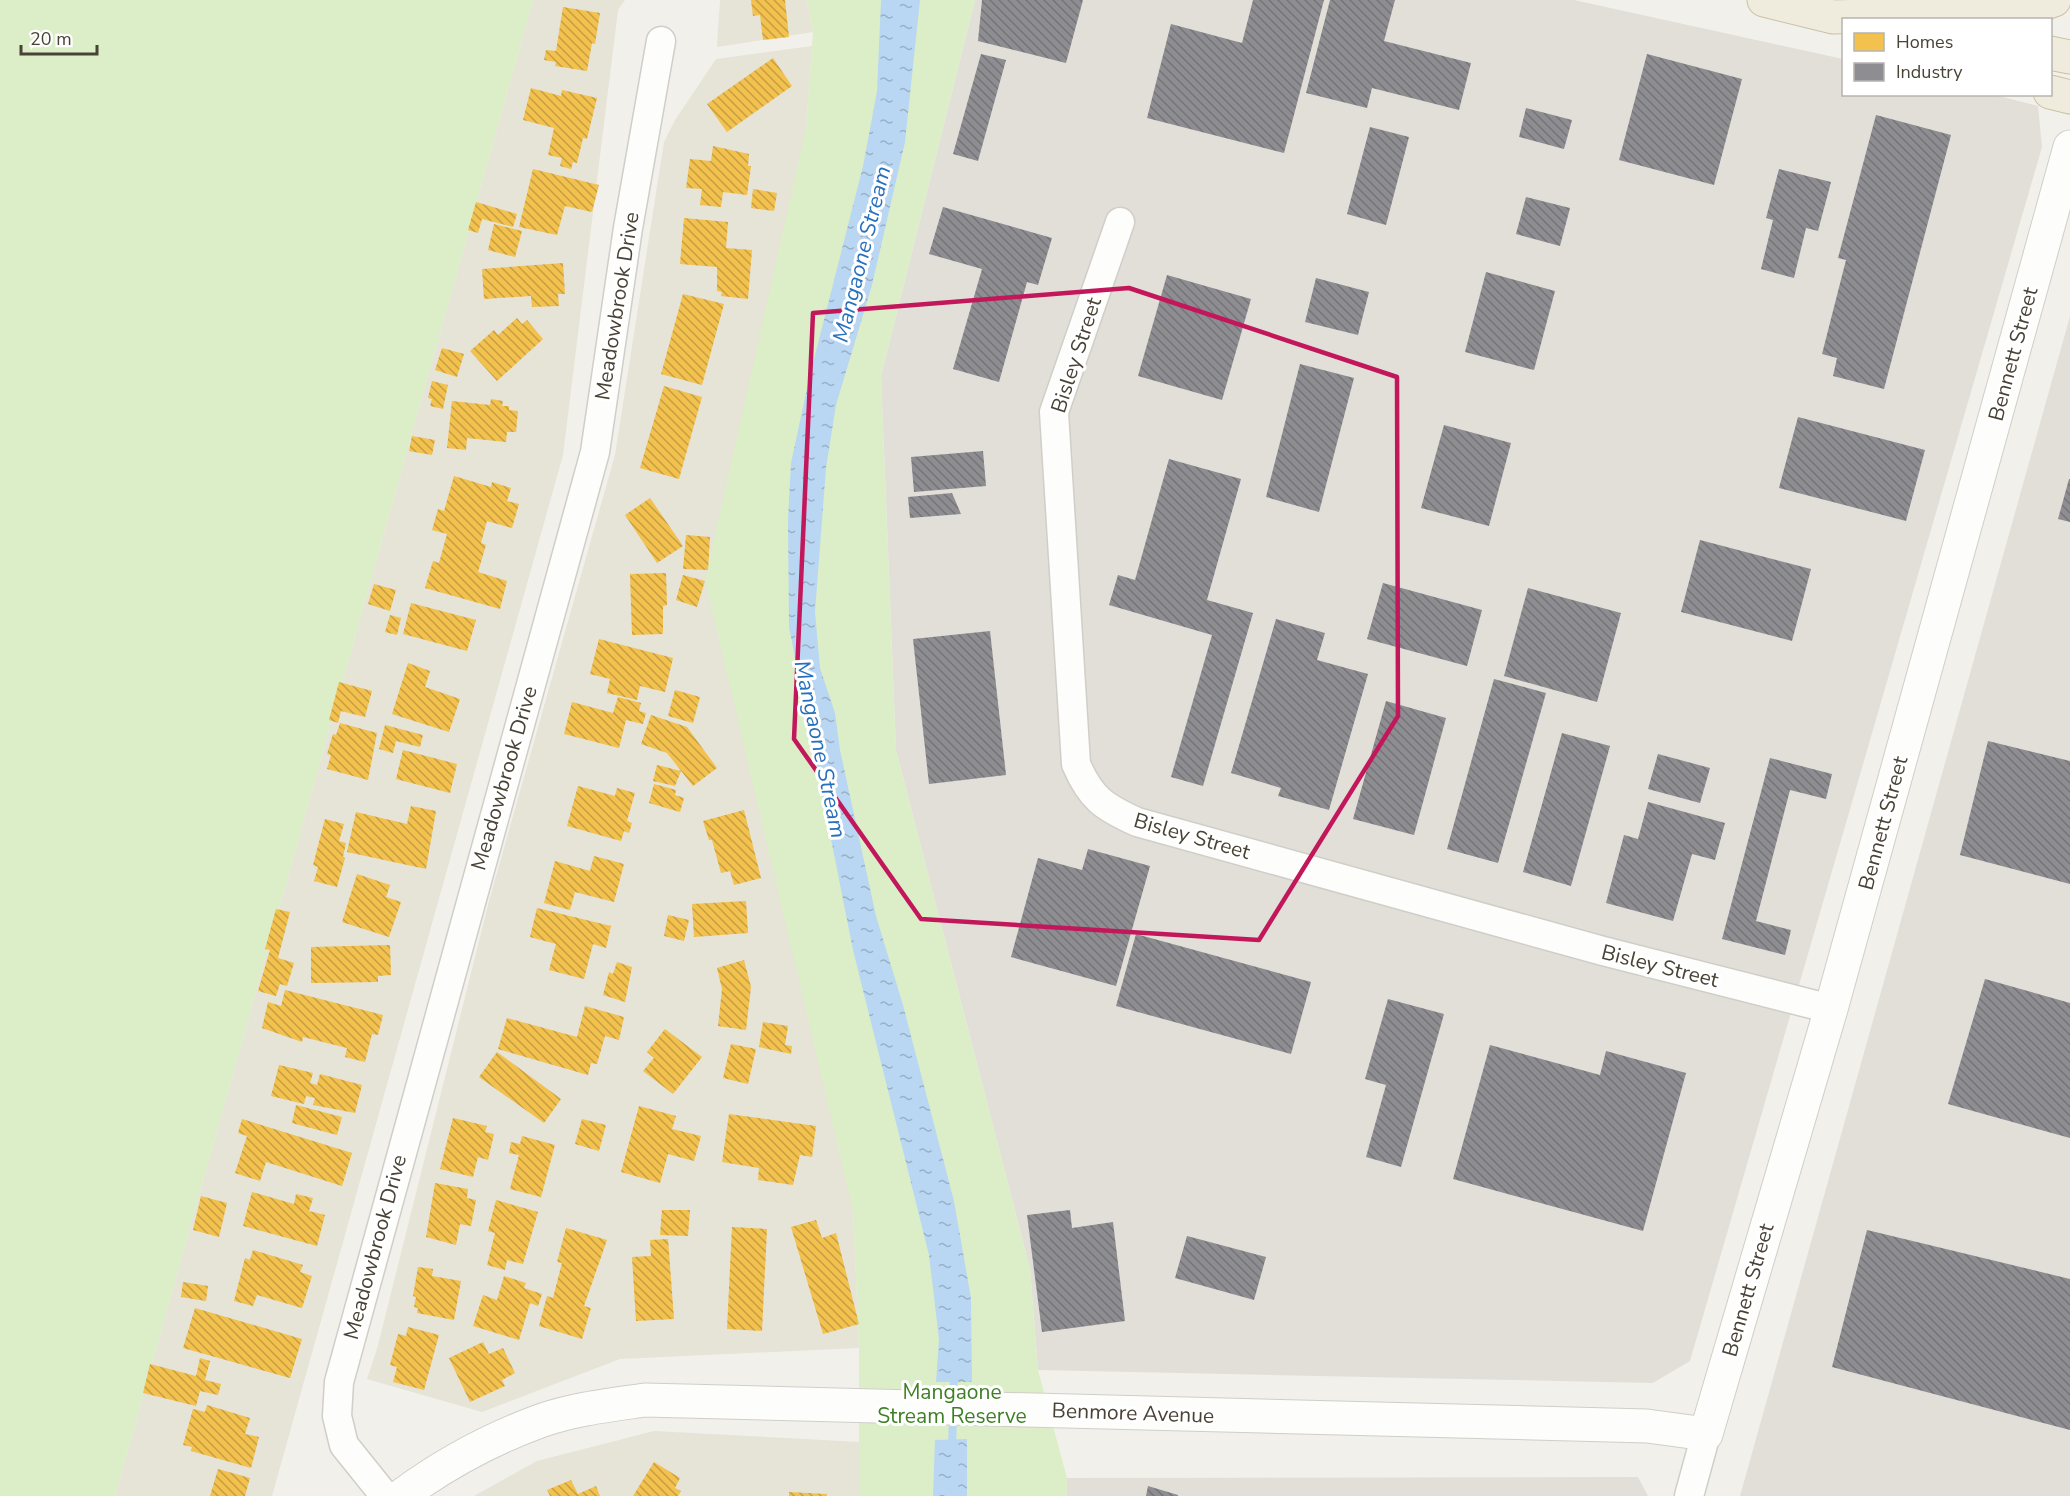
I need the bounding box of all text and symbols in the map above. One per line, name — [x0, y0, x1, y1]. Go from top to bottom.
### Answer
scale bar — [21, 18, 98, 56]
legend — [1842, 18, 2052, 96]
text: 20 m — [30, 27, 72, 51]
text: Homes — [1896, 30, 1953, 54]
text: Industry — [1896, 60, 1963, 84]
water label: Mangaone Stream — [826, 163, 898, 346]
street label: Meadowbrook Drive — [588, 210, 646, 402]
street label: Bennett Street — [1982, 283, 2044, 424]
street label: Bisley Street — [1044, 293, 1108, 416]
water label: Mangaone Stream — [787, 658, 853, 841]
street label: Meadowbrook Drive — [464, 683, 544, 873]
street label: Bennett Street — [1852, 752, 1914, 893]
street label: Bisley Street — [1131, 806, 1254, 866]
street label: Bisley Street — [1598, 938, 1722, 994]
street label: Meadowbrook Drive — [337, 1151, 413, 1343]
street label: Bennett Street — [1716, 1219, 1781, 1360]
park label: Mangaone Stream Reserve — [877, 1378, 1027, 1430]
street label: Benmore Avenue — [1051, 1396, 1215, 1430]

